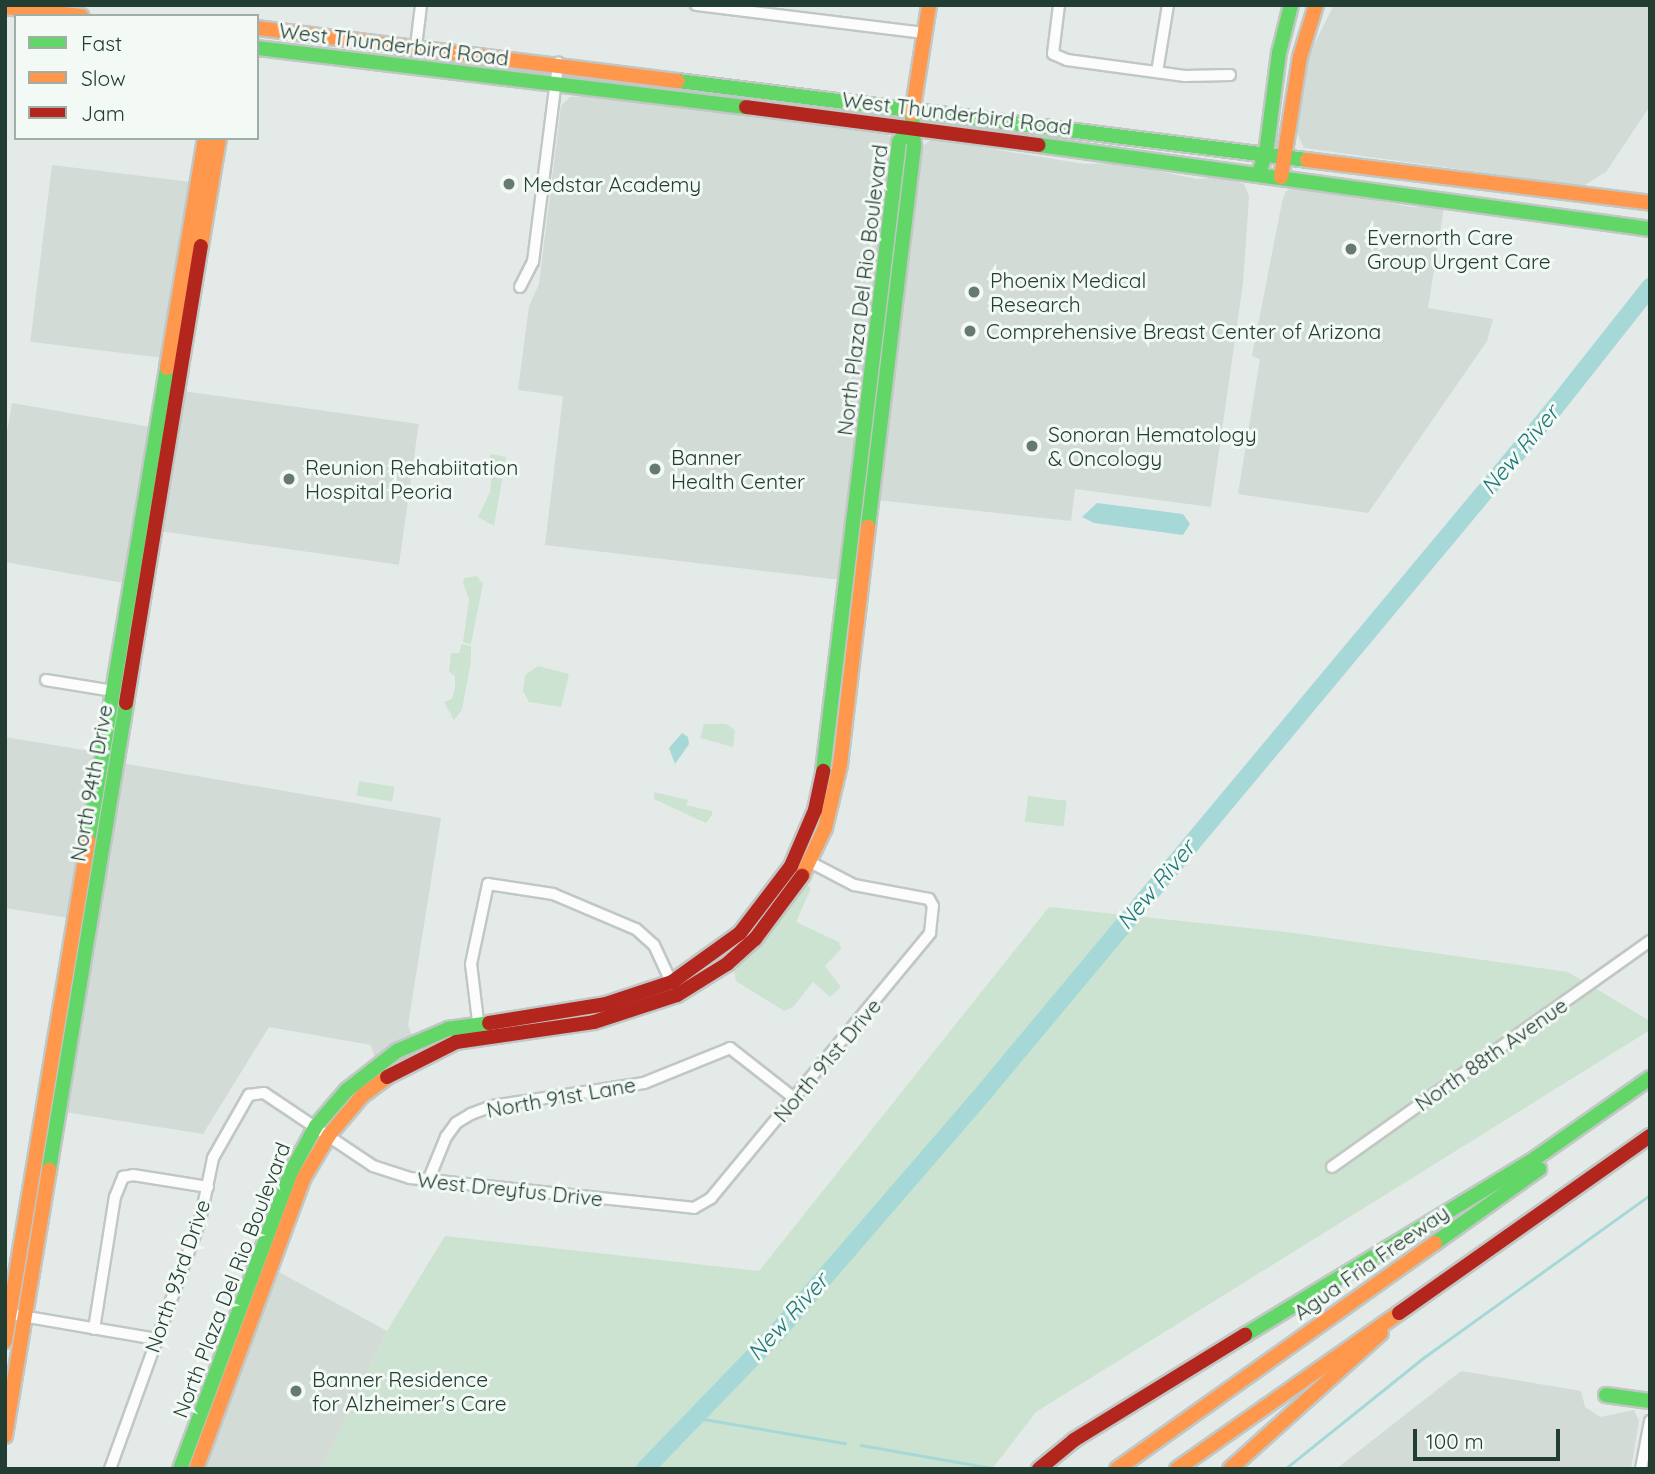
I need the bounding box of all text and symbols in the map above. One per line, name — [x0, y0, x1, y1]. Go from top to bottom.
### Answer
legend — [14, 14, 259, 140]
street label: West Thunderbird Road — [278, 17, 510, 71]
text: Fast — [81, 30, 122, 56]
text: Slow — [81, 65, 126, 91]
street label: West Thunderbird Road — [841, 86, 1073, 140]
text: Jam — [81, 100, 125, 126]
street label: North Plaza Del Rio Boulevard — [832, 143, 892, 437]
place label: Medstar Academy — [523, 171, 701, 197]
marker: Medstar Academy — [501, 176, 517, 192]
place label: Evernorth Care Group Urgent Care — [1367, 224, 1551, 274]
marker: Evernorth Care Group Urgent Care — [1341, 239, 1361, 259]
place label: Phoenix Medical Research — [990, 267, 1146, 317]
marker: Phoenix Medical Research — [964, 282, 984, 302]
place label: Comprehensive Breast Center of Arizona — [986, 318, 1381, 344]
marker: Comprehensive Breast Center of Arizona — [960, 321, 980, 341]
water label: New River — [1475, 400, 1565, 500]
place label: Sonoran Hematology & Oncology — [1048, 421, 1257, 471]
marker: Sonoran Hematology & Oncology — [1022, 436, 1042, 456]
place label: Banner Health Center — [671, 444, 805, 494]
place label: Reunion Rehabiitation Hospital Peoria — [305, 454, 518, 504]
marker: Banner Health Center — [645, 459, 665, 479]
marker: Reunion Rehabiitation Hospital Peoria — [279, 469, 299, 489]
street label: North 94th Drive — [65, 703, 117, 863]
water label: New River — [1111, 835, 1201, 935]
street label: North 88th Avenue — [1410, 992, 1572, 1116]
street label: North 91st Drive — [768, 993, 886, 1127]
street label: North 91st Lane — [484, 1071, 638, 1123]
street label: North Plaza Del Rio Boulevard — [167, 1139, 295, 1421]
street label: West Dreyfus Drive — [416, 1167, 604, 1211]
street label: North 93rd Drive — [139, 1196, 215, 1356]
street label: Agua Fria Freeway — [1289, 1199, 1453, 1325]
water label: New River — [742, 1268, 834, 1366]
place label: Banner Residence for Alzheimer's Care — [312, 1366, 507, 1416]
marker: Banner Residence for Alzheimer's Care — [286, 1381, 306, 1401]
scale bar — [1417, 1414, 1564, 1458]
text: 100 m — [1426, 1428, 1484, 1454]

